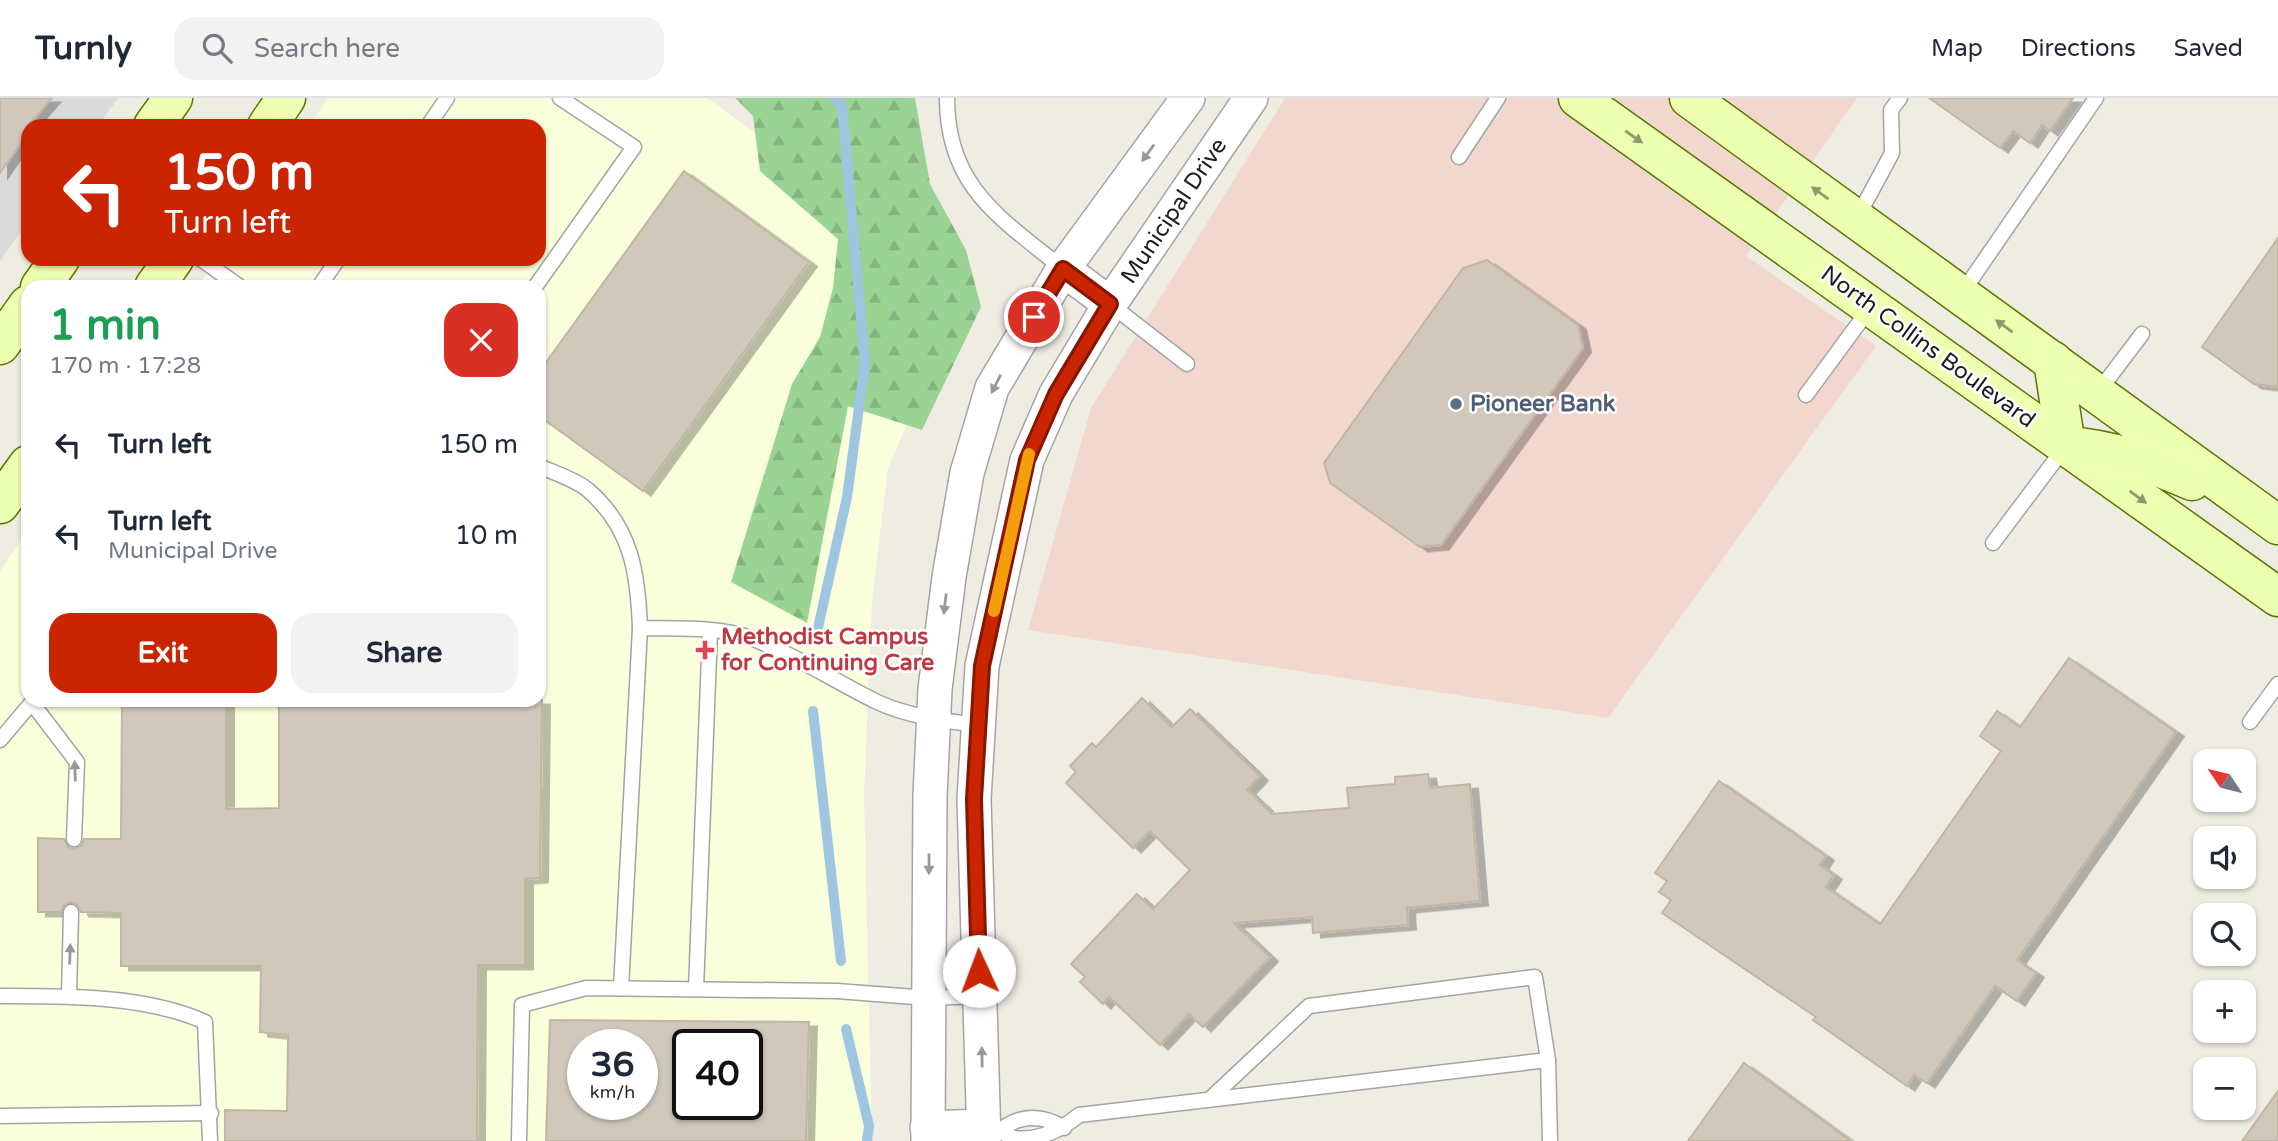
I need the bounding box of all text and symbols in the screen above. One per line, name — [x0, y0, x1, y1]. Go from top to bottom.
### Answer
search box — [174, 17, 664, 80]
text: Turnly — [35, 29, 132, 68]
icon: search — [198, 29, 236, 67]
text: Search here — [254, 33, 400, 64]
text: Map — [1931, 34, 1983, 63]
text: Directions — [2021, 34, 2136, 63]
text: Saved — [2174, 34, 2243, 63]
one-way arrow — [1625, 130, 1643, 144]
street label: Municipal Drive — [1115, 133, 1233, 289]
text: 150 m — [164, 144, 314, 203]
one-way arrow — [1141, 144, 1155, 162]
icon: left — [49, 147, 140, 238]
one-way arrow — [1811, 186, 1829, 200]
text: Turn left — [164, 204, 291, 242]
street label: North Collins Boulevard — [1815, 260, 2041, 434]
pin — [1004, 287, 1064, 347]
icon: arrive — [1015, 298, 1053, 336]
text: 1 min — [49, 300, 161, 351]
button: close — [444, 303, 518, 377]
one-way arrow — [1995, 320, 2013, 334]
text: 170 m · 17:28 — [49, 352, 201, 380]
one-way arrow — [990, 374, 1002, 394]
place label: Pioneer Bank — [1470, 390, 1616, 418]
marker: Pioneer Bank — [1448, 396, 1464, 412]
icon: left — [49, 426, 87, 464]
text: Turn left — [108, 429, 211, 460]
text: 150 m — [438, 429, 518, 460]
one-way arrow — [2129, 490, 2147, 504]
text: Turn left — [108, 506, 211, 537]
icon: left — [49, 517, 87, 555]
text: 10 m — [455, 520, 518, 551]
text: Municipal Drive — [108, 537, 277, 565]
one-way arrow — [940, 594, 951, 616]
button: Exit — [49, 613, 277, 693]
button: Share — [291, 613, 518, 693]
place label: Methodist Campus for Continuing Care — [721, 623, 934, 677]
marker: Methodist Campus for Continuing Care — [695, 640, 715, 660]
north arrow — [2193, 749, 2256, 812]
map controls — [2193, 749, 2256, 1120]
one-way arrow — [70, 760, 81, 782]
button: sound — [2193, 826, 2256, 889]
one-way arrow — [923, 853, 935, 875]
button: search — [2193, 903, 2256, 966]
position arrow — [942, 934, 1016, 1008]
one-way arrow — [64, 943, 75, 965]
button: + — [2193, 980, 2256, 1043]
speed limit sign: 40 — [672, 1029, 763, 1120]
text: 36 — [591, 1044, 634, 1086]
one-way arrow — [976, 1046, 987, 1068]
button: − — [2193, 1057, 2256, 1120]
text: km/h — [590, 1081, 635, 1103]

